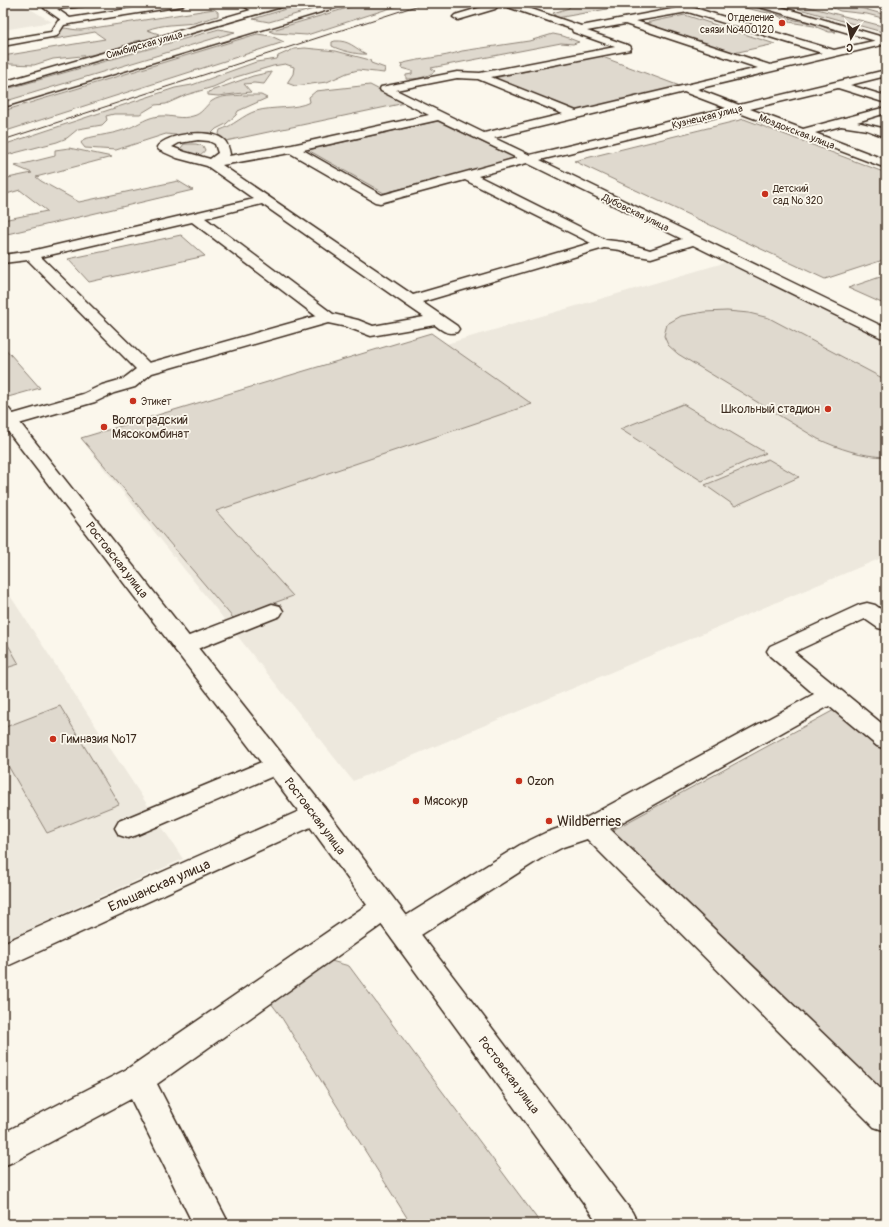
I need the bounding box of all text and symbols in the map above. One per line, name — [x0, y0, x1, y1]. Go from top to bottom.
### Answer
place label: Отделение связи №400120 — [700, 12, 774, 36]
marker: Отделение связи №400120 — [777, 18, 787, 28]
north arrow — [831, 18, 871, 58]
street label: Симбирская улица — [105, 28, 184, 62]
text: С — [845, 40, 854, 54]
street label: Кузнецкая улица — [671, 102, 744, 132]
street label: Моздокская улица — [757, 112, 837, 152]
place label: Детский сад № 320 — [772, 183, 823, 207]
marker: Детский сад № 320 — [760, 189, 770, 199]
street label: Дубовская улица — [599, 191, 671, 234]
marker: Этикет — [128, 396, 138, 406]
place label: Этикет — [141, 396, 172, 408]
place label: Школьный стадион — [721, 402, 820, 417]
marker: Школьный стадион — [823, 404, 833, 414]
place label: Волгоградский Мясокомбинат — [112, 413, 189, 442]
marker: Волгоградский Мясокомбинат — [99, 422, 109, 432]
street label: Ростовская улица — [82, 519, 151, 602]
place label: Гимназия №17 — [61, 732, 137, 747]
marker: Гимназия №17 — [48, 734, 58, 744]
place label: Ozon — [527, 774, 554, 789]
street label: Ростовская улица — [281, 775, 349, 858]
marker: Ozon — [514, 776, 524, 786]
place label: Мясокур — [424, 794, 468, 809]
marker: Мясокур — [411, 796, 421, 806]
place label: Wildberries — [557, 813, 622, 830]
marker: Wildberries — [544, 816, 554, 826]
street label: Ельшанская улица — [106, 855, 213, 916]
street label: Ростовская улица — [475, 1034, 543, 1117]

